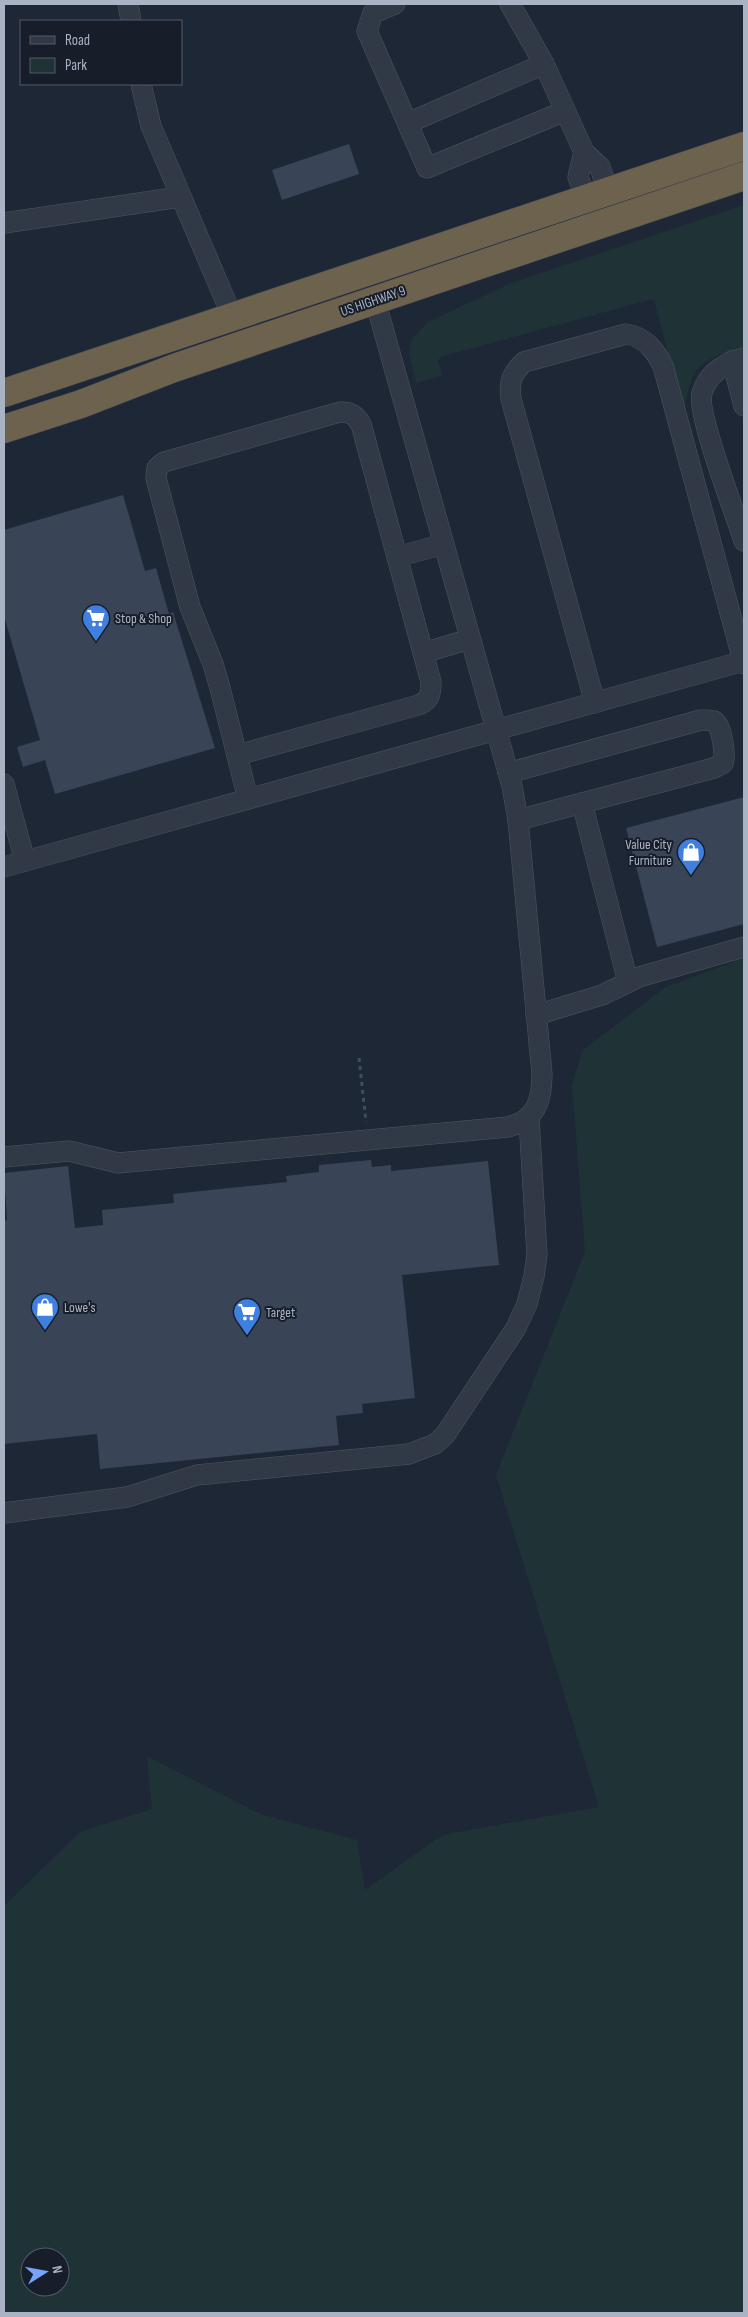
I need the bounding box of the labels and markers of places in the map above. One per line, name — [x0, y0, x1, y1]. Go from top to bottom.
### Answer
supermarket icon: Stop & Shop — [81, 603, 111, 642]
place label: Stop & Shop — [115, 610, 172, 627]
place label: Value City Furniture — [625, 836, 673, 869]
shop icon: Value City Furniture — [676, 837, 706, 876]
shop icon: Lowe's — [30, 1292, 60, 1331]
supermarket icon: Target — [232, 1297, 262, 1336]
place label: Lowe's — [64, 1299, 95, 1316]
place label: Target — [266, 1304, 295, 1321]

